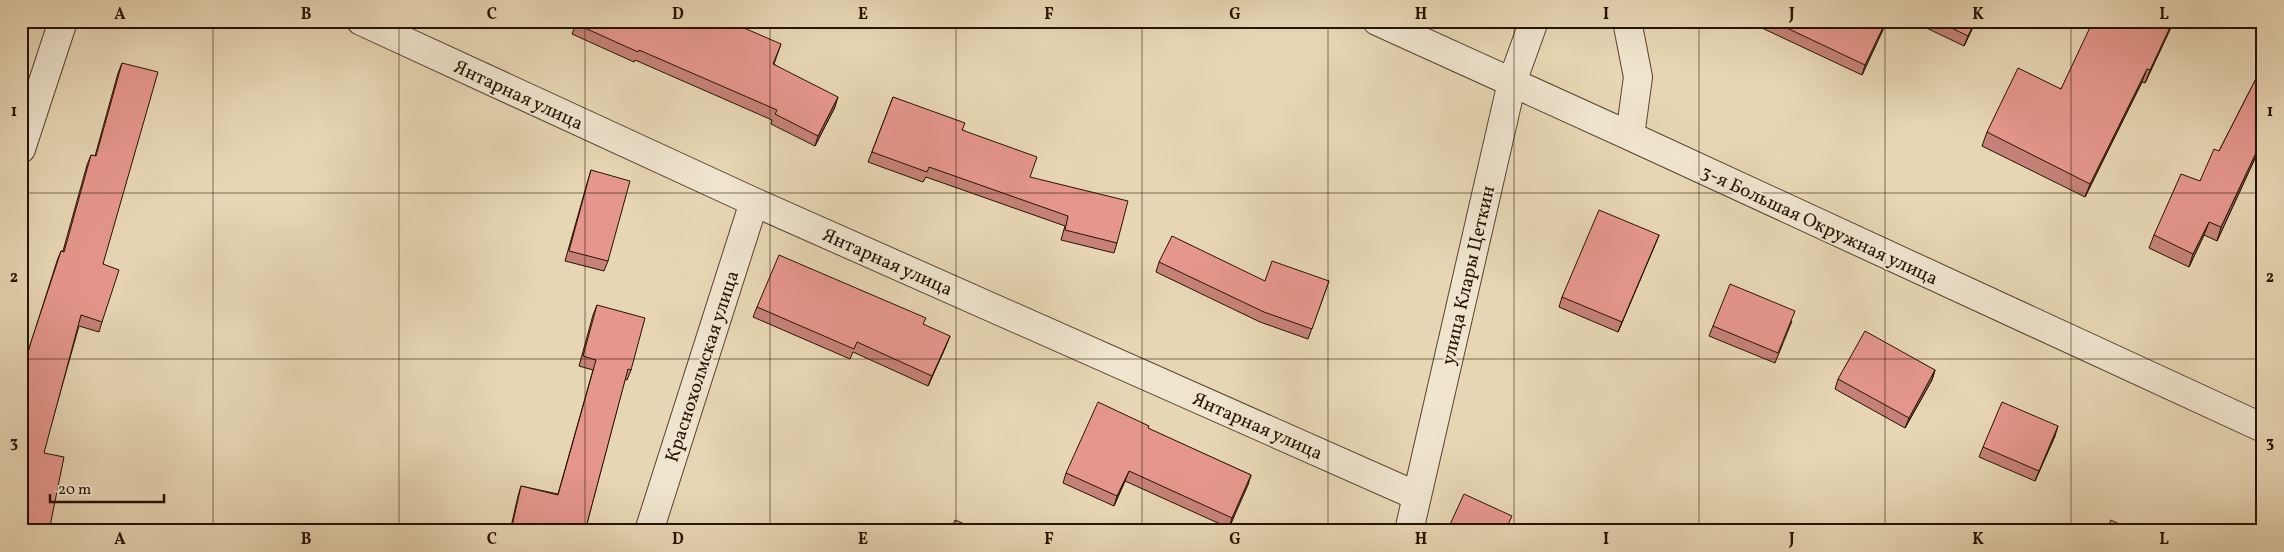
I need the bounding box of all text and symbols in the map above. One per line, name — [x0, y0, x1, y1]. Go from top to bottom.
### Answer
text: A — [114, 4, 126, 26]
text: B — [301, 4, 312, 26]
text: C — [487, 4, 497, 26]
text: D — [672, 4, 684, 26]
text: E — [858, 4, 868, 26]
text: F — [1044, 4, 1054, 26]
text: G — [1229, 4, 1241, 26]
text: H — [1415, 4, 1427, 26]
text: I — [1603, 4, 1609, 26]
text: J — [1788, 4, 1795, 26]
text: K — [1972, 4, 1984, 26]
text: L — [2159, 4, 2169, 26]
street label: Янтарная улица — [449, 54, 587, 137]
text: 1 — [11, 101, 17, 123]
text: 1 — [2267, 101, 2273, 123]
street label: 3-я Большая Окружная улица — [1696, 159, 1942, 292]
street label: улица Клары Цеткин — [1436, 183, 1502, 368]
street label: Янтарная улица — [818, 222, 956, 303]
text: 2 — [10, 267, 18, 289]
street label: Краснохолмская улица — [660, 267, 746, 466]
text: 2 — [2266, 267, 2274, 289]
street label: Янтарная улица — [1188, 386, 1326, 467]
text: 3 — [10, 432, 18, 454]
text: 3 — [2266, 432, 2274, 454]
scale bar — [50, 472, 164, 504]
text: 20 m — [58, 480, 91, 501]
text: A — [114, 529, 126, 551]
text: B — [301, 529, 312, 551]
text: C — [487, 529, 497, 551]
text: D — [672, 529, 684, 551]
text: E — [858, 529, 868, 551]
text: F — [1044, 529, 1054, 551]
text: G — [1229, 529, 1241, 551]
text: H — [1415, 529, 1427, 551]
text: I — [1603, 529, 1609, 551]
text: J — [1788, 529, 1795, 551]
text: K — [1972, 529, 1984, 551]
text: L — [2159, 529, 2169, 551]

